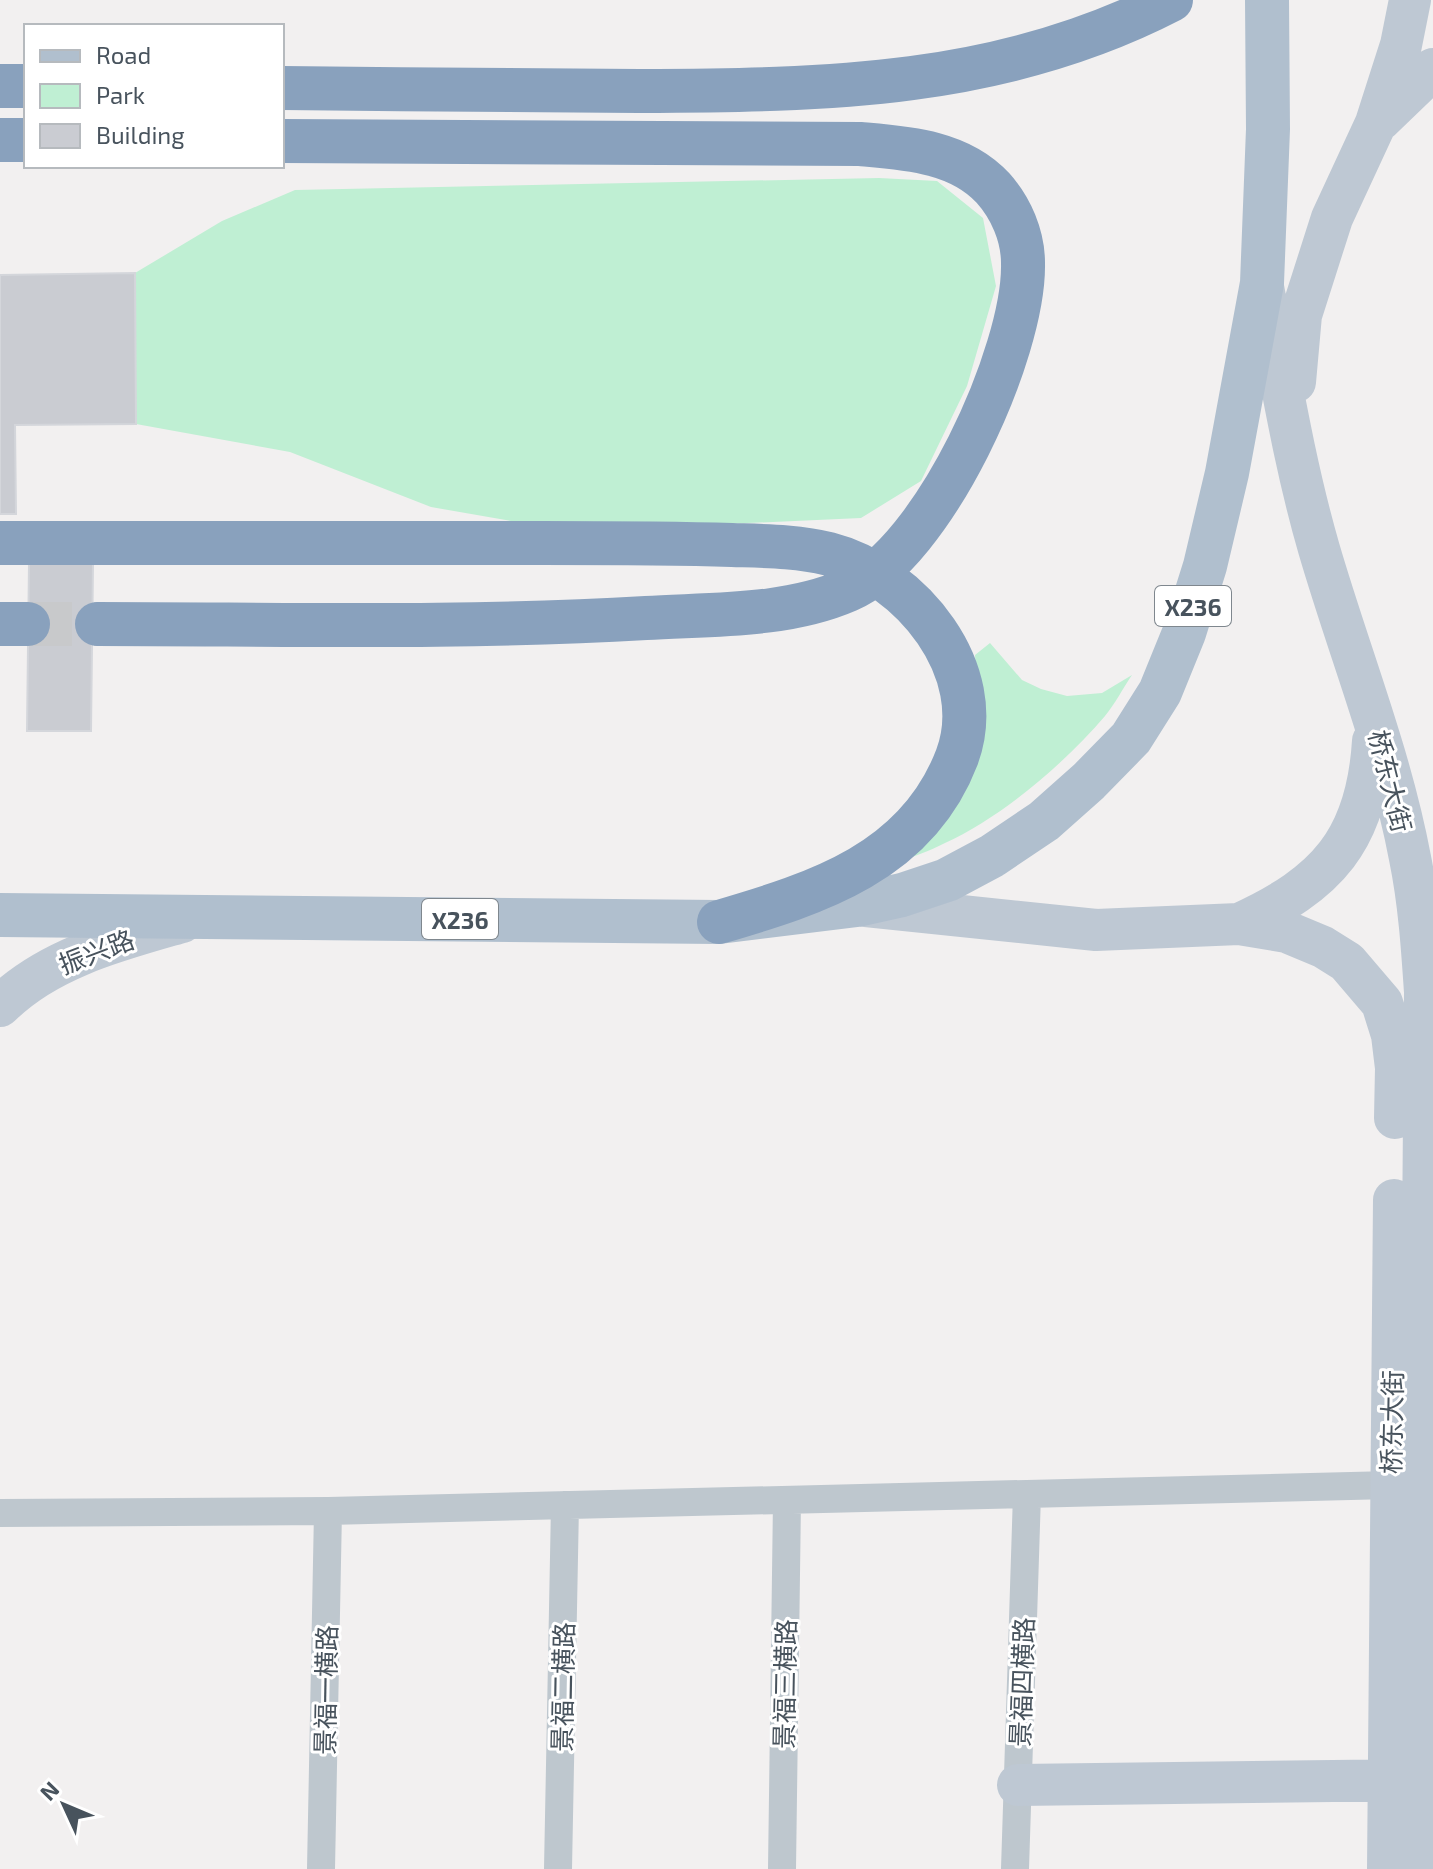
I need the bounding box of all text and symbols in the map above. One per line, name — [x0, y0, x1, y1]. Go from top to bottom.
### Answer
legend — [24, 24, 284, 168]
text: Road — [96, 40, 151, 69]
text: Park — [96, 80, 145, 109]
text: Building — [96, 120, 185, 149]
road number: X236 — [1155, 586, 1231, 626]
street label: 桥东大街 — [1363, 727, 1419, 835]
road number: X236 — [422, 899, 498, 939]
street label: 振兴路 — [54, 923, 138, 979]
street label: 桥东大街 — [1375, 1370, 1407, 1474]
street label: 景福四横路 — [1003, 1616, 1039, 1748]
street label: 景福三横路 — [767, 1619, 801, 1749]
street label: 景福二横路 — [545, 1622, 579, 1752]
street label: 景福一横路 — [308, 1625, 342, 1755]
north arrow — [24, 1765, 104, 1845]
text: N — [34, 1776, 64, 1805]

